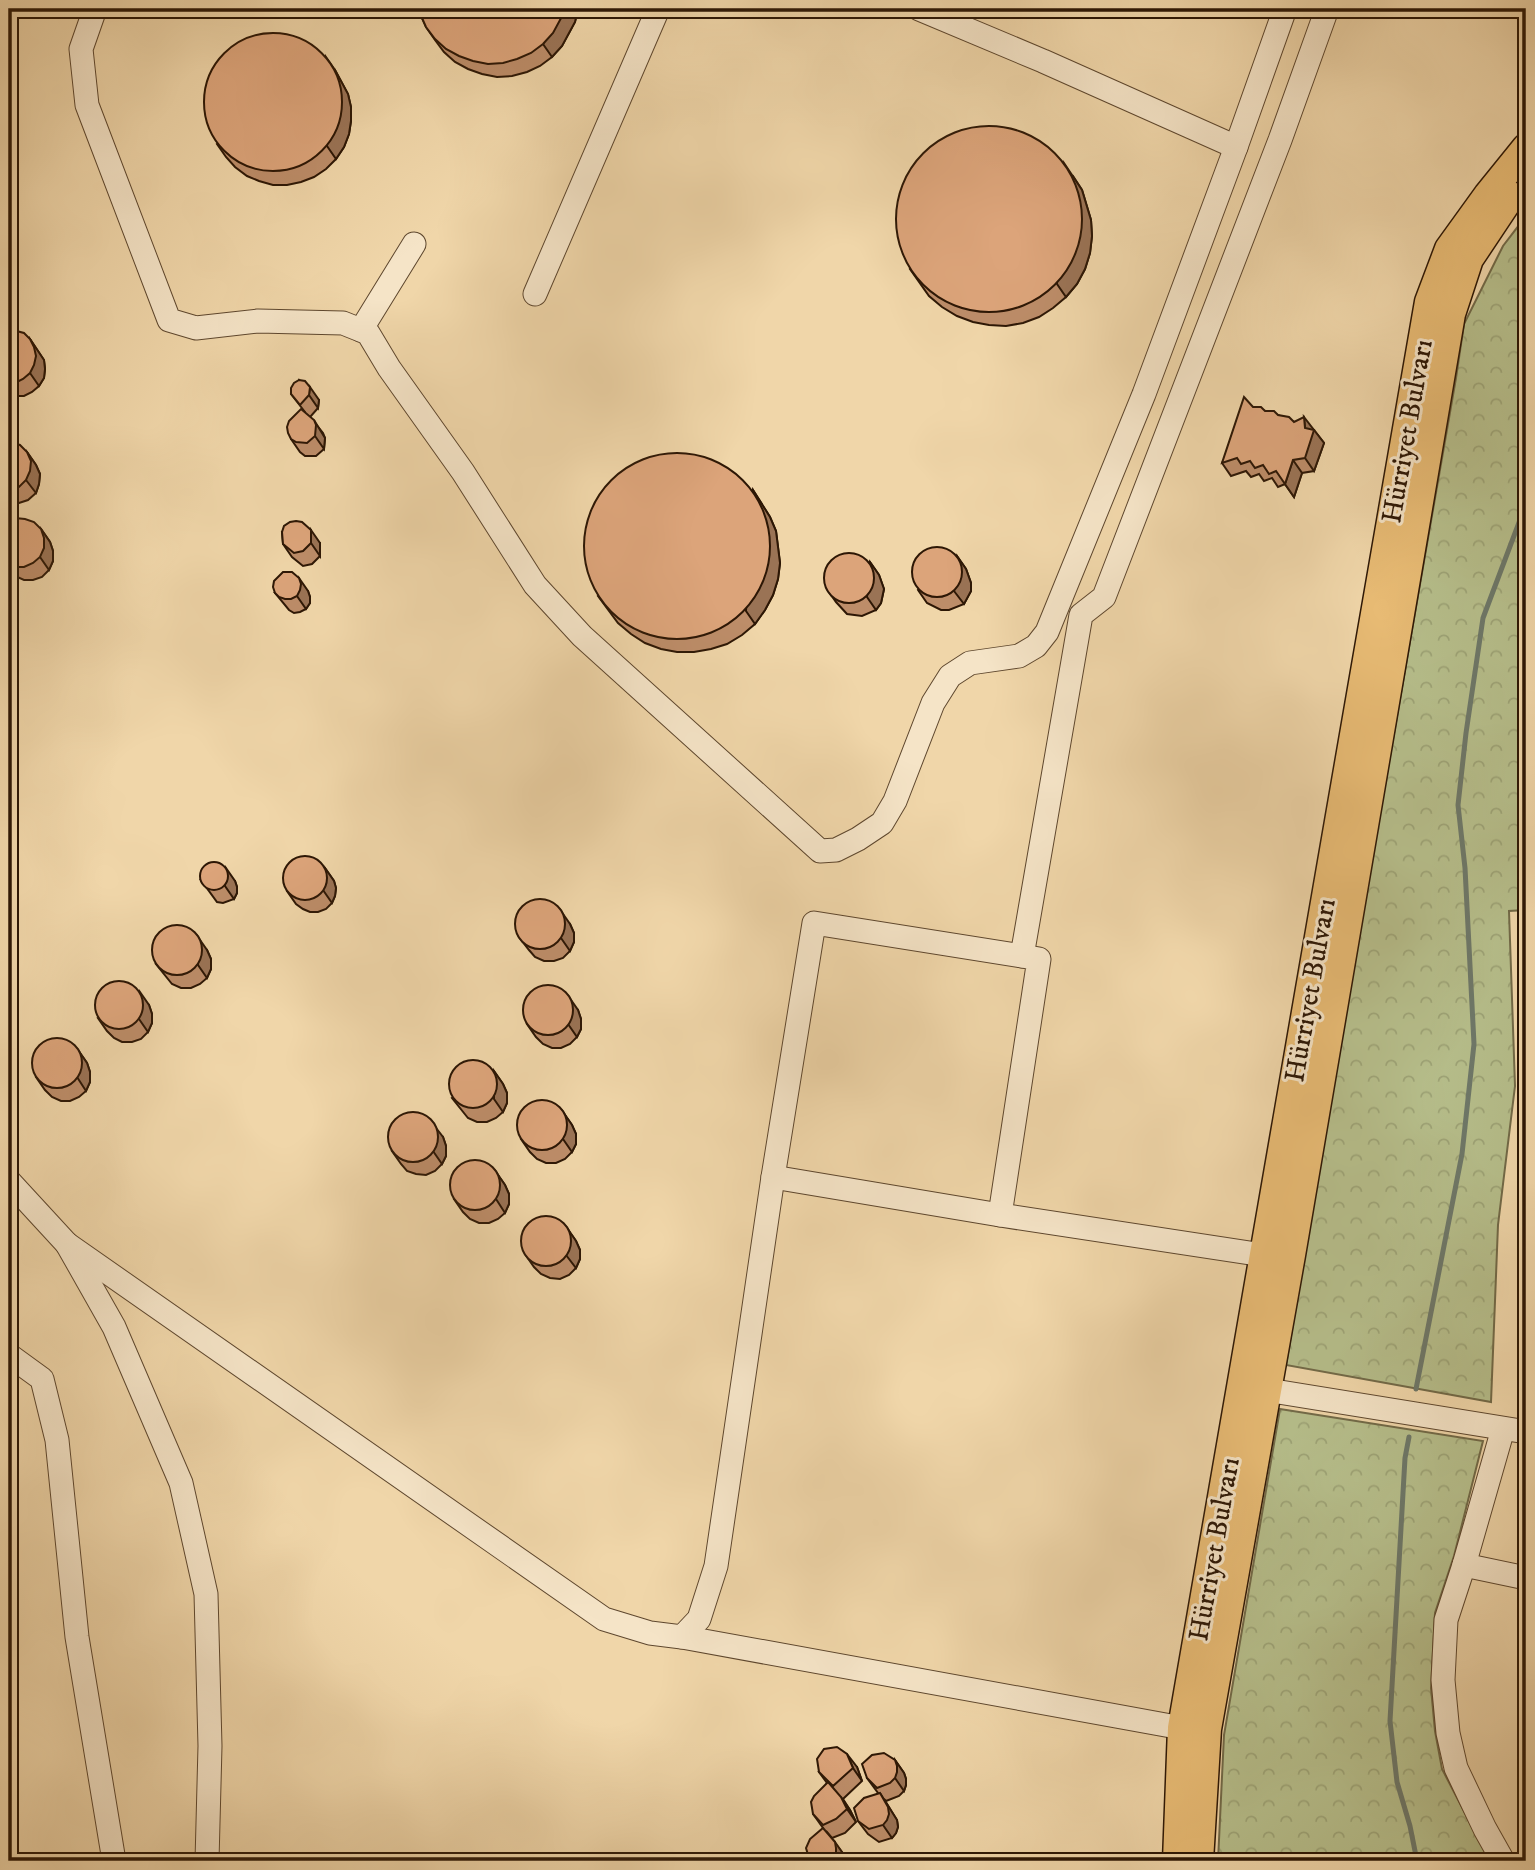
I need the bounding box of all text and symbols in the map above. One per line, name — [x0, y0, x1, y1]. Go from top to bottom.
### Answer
street label: Hürriyet Bulvarı — [1374, 337, 1441, 526]
street label: Hürriyet Bulvarı — [1277, 896, 1344, 1085]
street label: Hürriyet Bulvarı — [1181, 1455, 1248, 1644]

